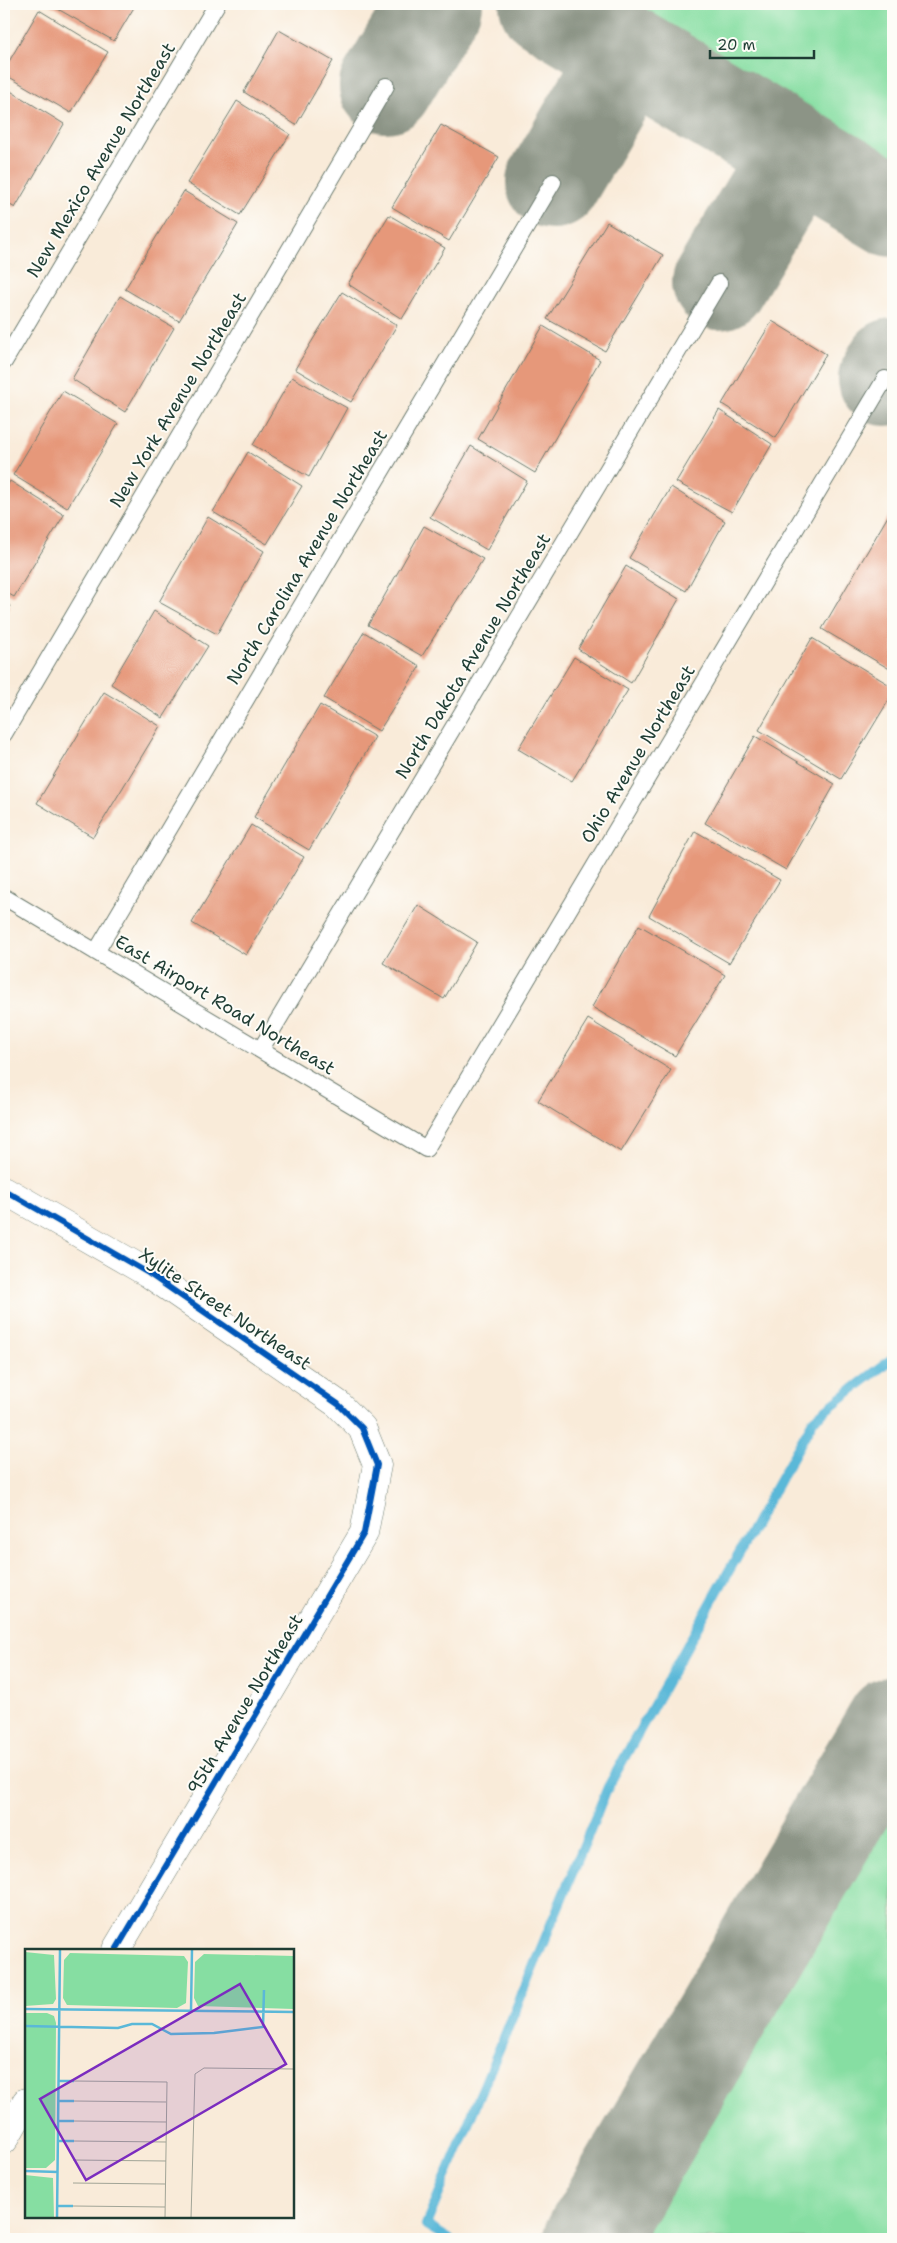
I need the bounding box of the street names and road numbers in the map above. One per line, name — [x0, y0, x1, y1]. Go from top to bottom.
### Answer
street label: New Mexico Avenue Northeast — [21, 38, 181, 282]
street label: New York Avenue Northeast — [104, 288, 252, 512]
street label: North Carolina Avenue Northeast — [221, 425, 393, 689]
street label: North Dakota Avenue Northeast — [390, 529, 556, 783]
street label: Ohio Avenue Northeast — [575, 660, 701, 848]
street label: East Airport Road Northeast — [110, 930, 340, 1081]
street label: Xylite Street Northeast — [134, 1242, 316, 1376]
street label: 95th Avenue Northeast — [182, 1609, 308, 1799]

